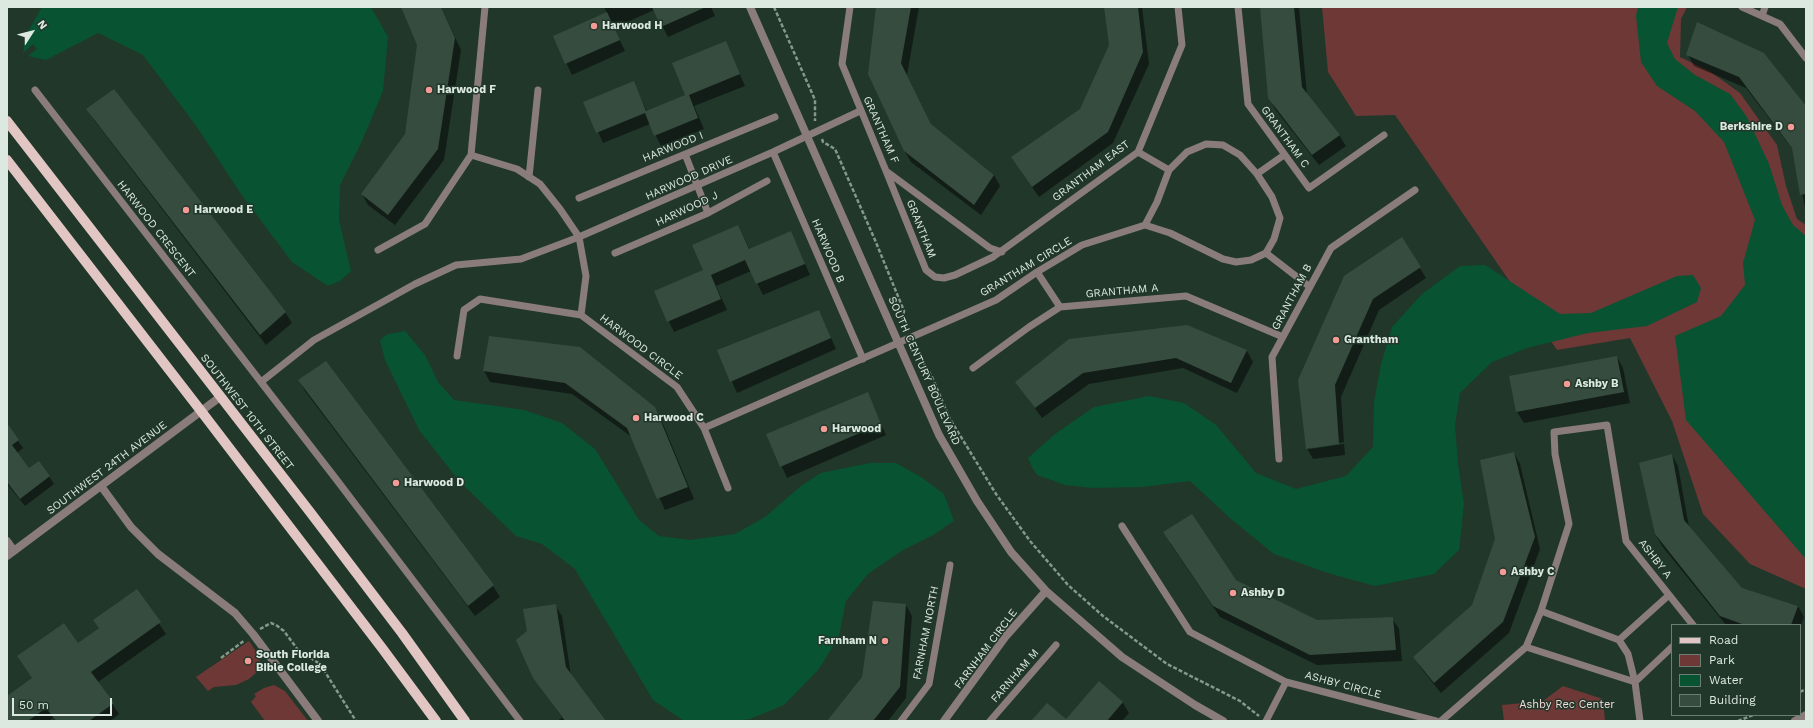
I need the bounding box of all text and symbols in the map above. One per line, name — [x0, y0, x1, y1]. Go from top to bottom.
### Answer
north arrow — [12, 12, 52, 52]
text: N — [34, 18, 50, 32]
place label: Harwood H — [602, 19, 662, 33]
marker: Harwood H — [589, 21, 599, 31]
place label: Harwood F — [437, 83, 496, 97]
marker: Harwood F — [424, 85, 434, 95]
street label: GRANTHAM F — [860, 94, 902, 166]
street label: GRANTHAM C — [1258, 103, 1312, 171]
place label: Berkshire D — [1720, 120, 1783, 134]
marker: Berkshire D — [1786, 122, 1796, 132]
street label: HARWOOD I — [641, 129, 705, 165]
street label: GRANTHAM EAST — [1050, 138, 1132, 204]
street label: HARWOOD DRIVE — [643, 153, 735, 203]
street label: HARWOOD CRESCENT — [114, 178, 198, 280]
street label: HARWOOD J — [654, 189, 720, 229]
street label: GRANTHAM — [903, 198, 939, 260]
place label: Harwood E — [194, 203, 253, 217]
marker: Harwood E — [181, 205, 191, 215]
street label: HARWOOD B — [809, 217, 847, 285]
street label: GRANTHAM CIRCLE — [978, 234, 1074, 300]
street label: GRANTHAM B — [1269, 262, 1315, 332]
street label: GRANTHAM A — [1085, 281, 1159, 301]
street label: SOUTH CENTURY BOULEVARD — [885, 295, 963, 447]
street label: HARWOOD CIRCLE — [597, 312, 685, 382]
place label: Grantham — [1344, 333, 1398, 347]
marker: Grantham — [1331, 335, 1341, 345]
street label: SOUTHWEST 10TH STREET — [198, 351, 296, 473]
place label: Ashby B — [1575, 377, 1619, 391]
marker: Ashby B — [1562, 379, 1572, 389]
place label: Harwood C — [644, 411, 704, 425]
marker: Harwood C — [631, 413, 641, 423]
street label: SOUTHWEST 24TH AVENUE — [44, 418, 170, 518]
place label: Harwood — [832, 422, 881, 436]
marker: Harwood — [819, 424, 829, 434]
place label: Harwood D — [404, 476, 464, 490]
marker: Harwood D — [391, 478, 401, 488]
street label: ASHBY A — [1635, 537, 1675, 581]
place label: Ashby C — [1511, 565, 1555, 579]
marker: Ashby C — [1498, 567, 1508, 577]
street label: FARNHAM NORTH — [910, 585, 942, 681]
place label: Ashby D — [1241, 586, 1285, 600]
marker: Ashby D — [1228, 588, 1238, 598]
street label: FARNHAM CIRCLE — [952, 607, 1020, 691]
legend — [1671, 624, 1801, 716]
text: Road — [1709, 633, 1738, 647]
place label: Farnham N — [818, 634, 877, 648]
marker: Farnham N — [880, 636, 890, 646]
street label: FARNHAM M — [988, 647, 1042, 705]
place label: South Florida Bible College — [256, 648, 330, 674]
text: Park — [1709, 653, 1735, 667]
marker: South Florida Bible College — [243, 656, 253, 666]
street label: ASHBY CIRCLE — [1303, 668, 1383, 702]
text: Water — [1709, 673, 1743, 687]
scale bar — [14, 690, 114, 716]
text: Building — [1709, 693, 1756, 707]
text: 50 m — [19, 698, 49, 712]
park label: Ashby Rec Center — [1519, 698, 1615, 712]

